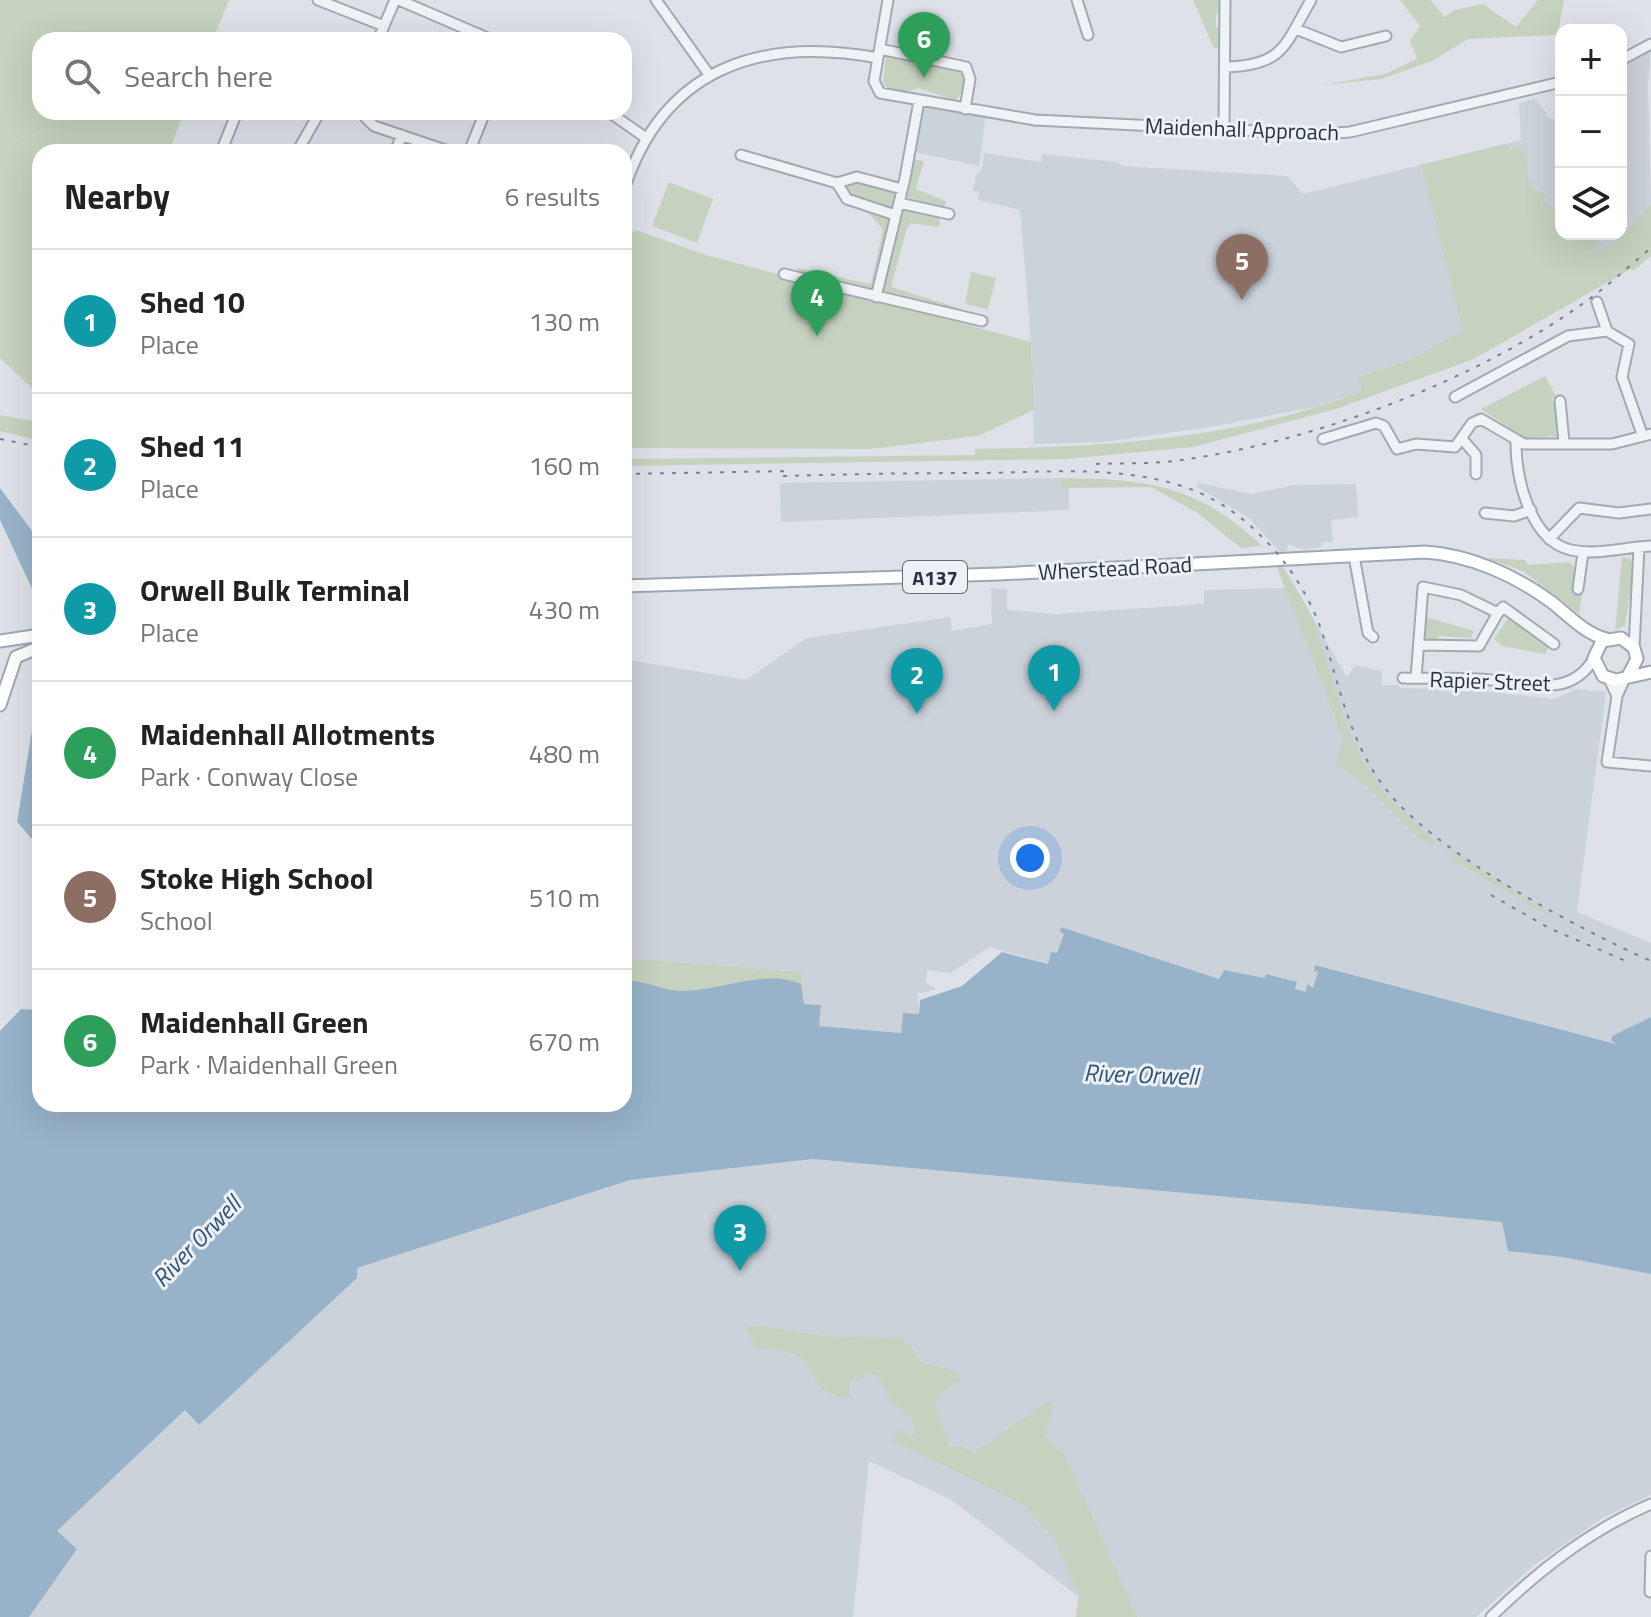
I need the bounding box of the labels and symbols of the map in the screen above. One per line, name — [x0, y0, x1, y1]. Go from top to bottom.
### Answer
pin: 6 — [898, 12, 950, 78]
street label: Maidenhall Approach — [1144, 109, 1340, 149]
pin: 5 — [1216, 234, 1268, 300]
pin: 4 — [791, 270, 843, 336]
street label: Wherstead Road — [1037, 547, 1193, 589]
road number: A137 — [903, 561, 967, 593]
pin: 1 — [1028, 645, 1080, 711]
pin: 2 — [891, 648, 943, 714]
street label: Rapier Street — [1429, 662, 1551, 700]
your location — [1010, 838, 1050, 878]
water label: River Orwell — [1083, 1054, 1202, 1094]
water label: River Orwell — [143, 1185, 251, 1295]
pin: 3 — [714, 1205, 766, 1271]

